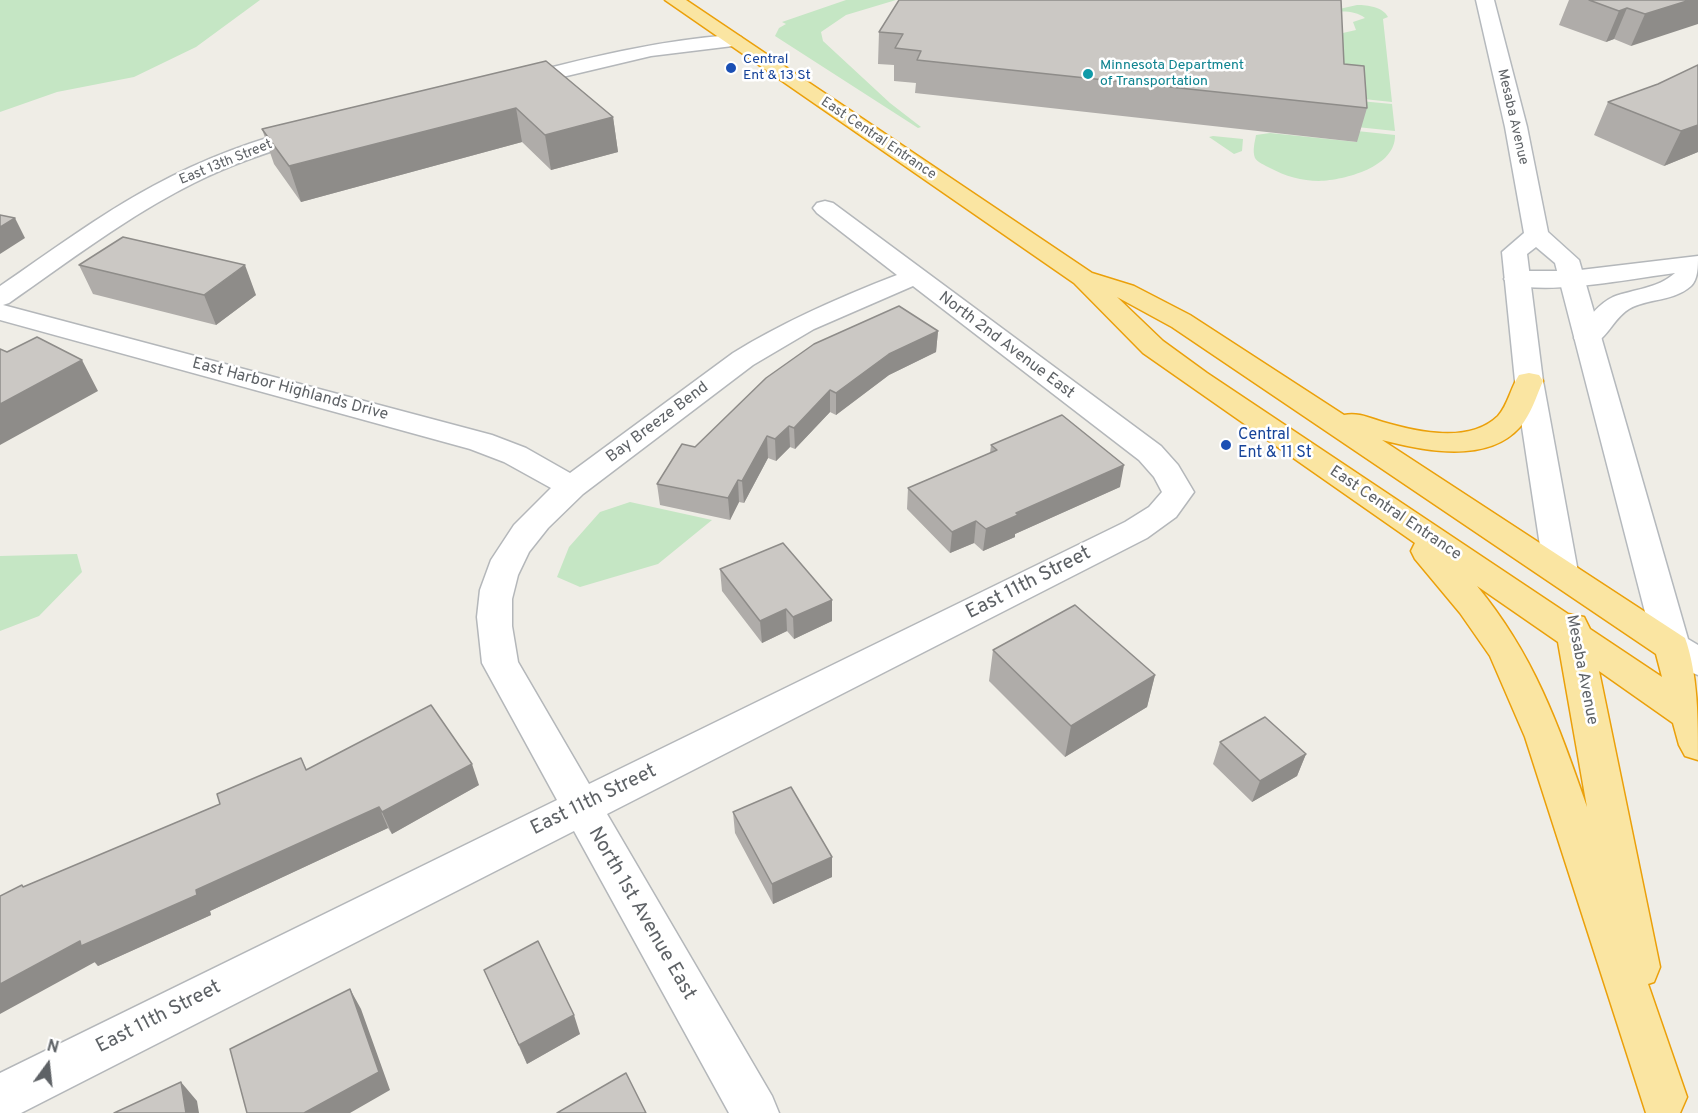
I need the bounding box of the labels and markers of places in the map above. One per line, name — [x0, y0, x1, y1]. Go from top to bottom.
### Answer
place label: Central Ent & 13 St — [743, 52, 811, 84]
place label: Minnesota Department of Transportation — [1100, 58, 1244, 90]
marker: Central Ent & 13 St — [724, 61, 738, 75]
marker: Minnesota Department of Transportation — [1081, 67, 1095, 81]
place label: Central Ent & 11 St — [1238, 426, 1312, 464]
marker: Central Ent & 11 St — [1219, 438, 1233, 452]

